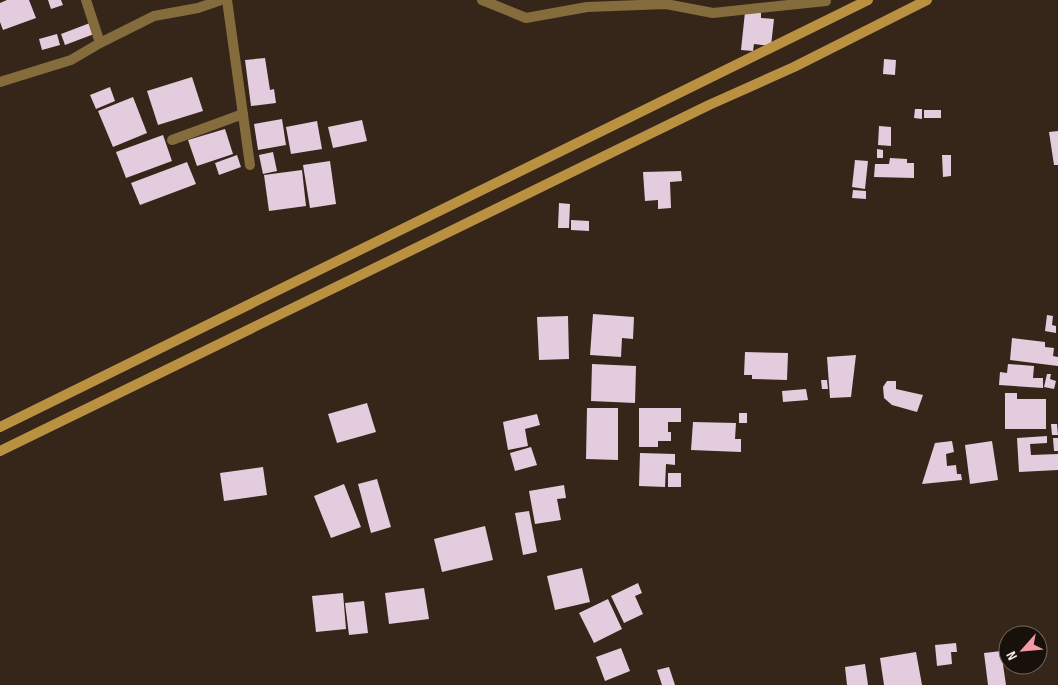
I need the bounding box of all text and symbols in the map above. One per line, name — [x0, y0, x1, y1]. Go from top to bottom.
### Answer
north arrow — [998, 625, 1048, 675]
text: N — [1003, 648, 1021, 663]

